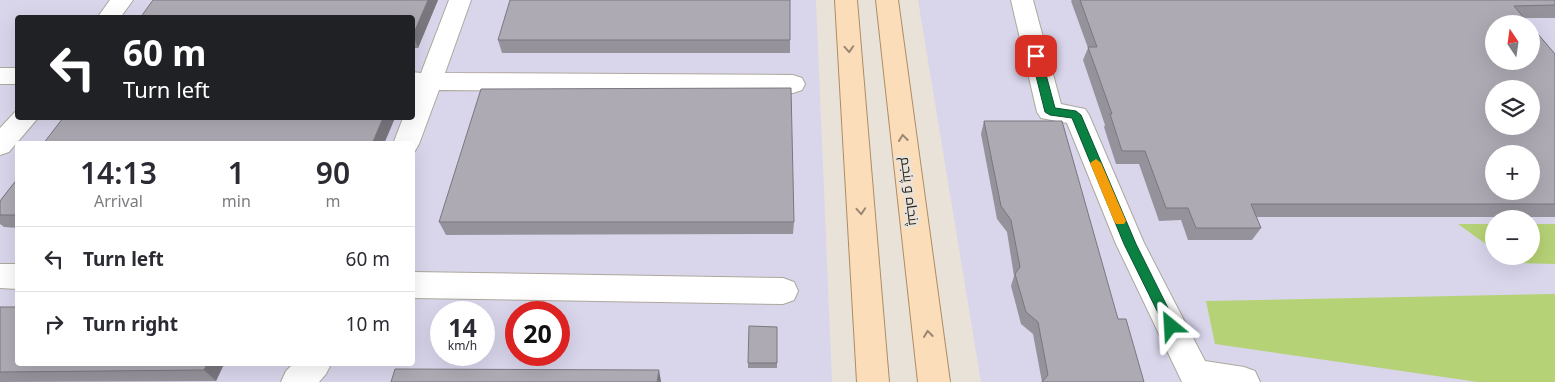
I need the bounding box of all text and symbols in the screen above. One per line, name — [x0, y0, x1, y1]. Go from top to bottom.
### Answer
north arrow — [1485, 15, 1540, 70]
map controls — [1485, 15, 1540, 265]
text: 60 m — [123, 29, 206, 76]
icon: left — [40, 35, 105, 100]
pin — [1015, 35, 1057, 77]
icon: arrive — [1022, 42, 1050, 70]
one-way arrow — [844, 45, 855, 53]
text: Turn left — [123, 74, 210, 104]
button: layers — [1485, 80, 1540, 135]
one-way arrow — [899, 133, 909, 142]
button: + — [1485, 145, 1540, 200]
text: 14:13 — [80, 152, 157, 193]
text: 1 — [228, 152, 245, 193]
text: 90 — [316, 152, 350, 193]
street label: پنجاه و پنجم — [896, 156, 924, 227]
text: Arrival — [94, 190, 143, 212]
text: min — [222, 190, 251, 212]
text: m — [325, 190, 340, 212]
one-way arrow — [855, 207, 866, 215]
button: − — [1485, 210, 1540, 265]
icon: left — [40, 245, 68, 273]
text: Turn left — [83, 246, 164, 272]
text: 60 m — [346, 246, 390, 272]
position arrow — [1144, 299, 1196, 351]
speed limit sign: 20 — [505, 301, 570, 366]
icon: right — [40, 310, 68, 338]
text: 14 — [448, 310, 477, 344]
text: Turn right — [83, 311, 178, 337]
text: 10 m — [346, 311, 390, 337]
one-way arrow — [923, 329, 934, 337]
text: km/h — [448, 337, 477, 354]

